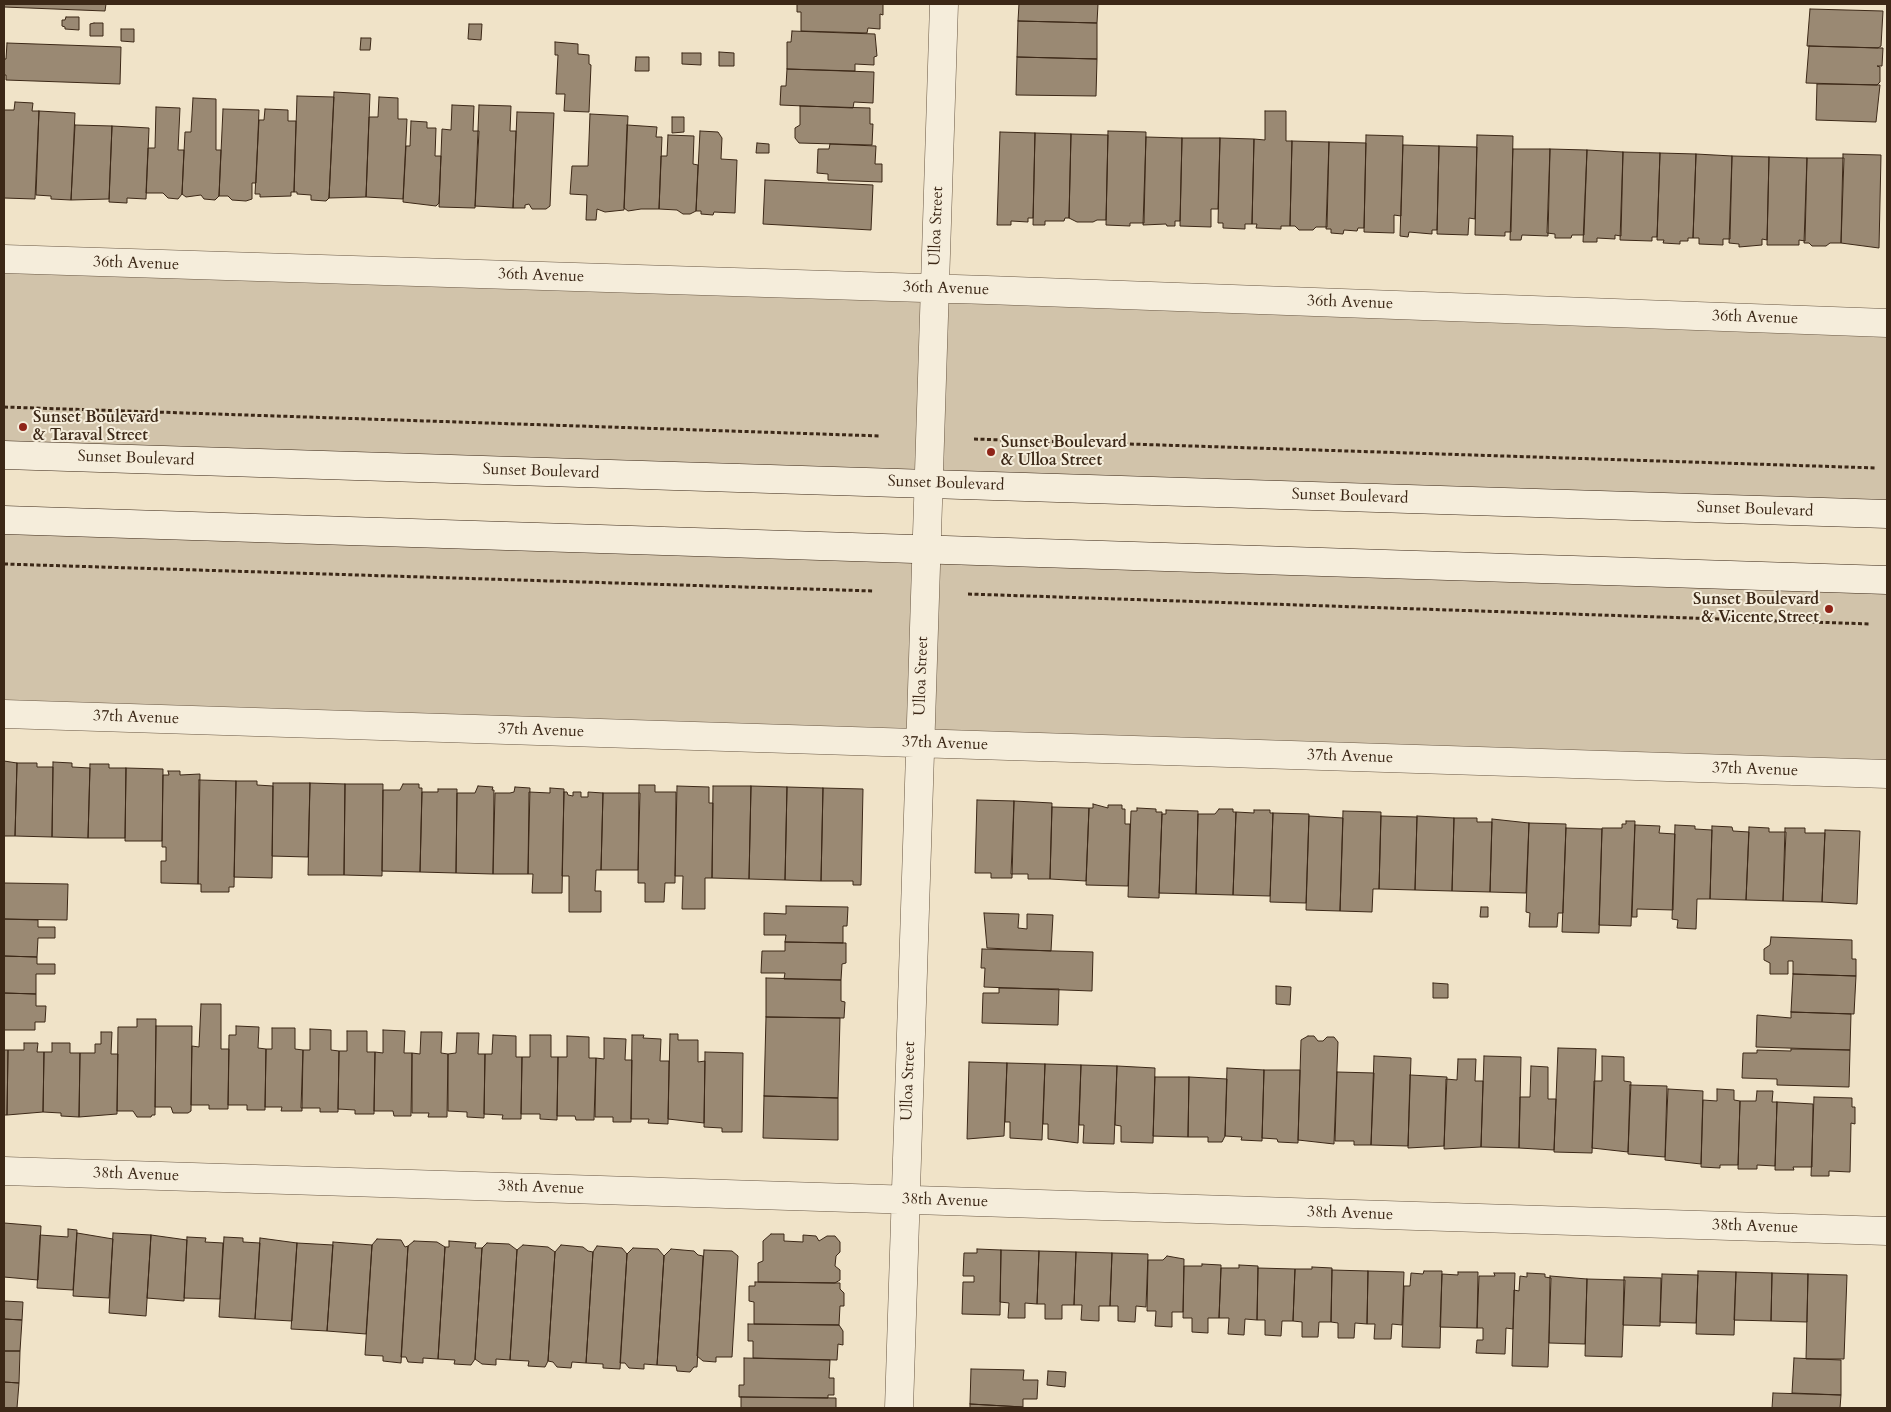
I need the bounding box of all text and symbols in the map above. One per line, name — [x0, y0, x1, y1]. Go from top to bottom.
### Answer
street label: Ulloa Street — [926, 186, 948, 266]
street label: 36th Avenue — [92, 253, 180, 275]
street label: 36th Avenue — [497, 265, 585, 287]
street label: 36th Avenue — [902, 278, 990, 300]
street label: 36th Avenue — [1306, 292, 1394, 314]
street label: 36th Avenue — [1711, 307, 1799, 329]
place label: Sunset Boulevard & Taraval Street — [33, 408, 159, 446]
marker: Sunset Boulevard & Taraval Street — [17, 421, 29, 433]
place label: Sunset Boulevard & Ulloa Street — [1001, 433, 1127, 471]
marker: Sunset Boulevard & Ulloa Street — [985, 446, 997, 458]
street label: Sunset Boulevard — [77, 447, 195, 471]
street label: Sunset Boulevard — [482, 460, 600, 484]
street label: Sunset Boulevard — [887, 472, 1005, 496]
street label: Sunset Boulevard — [1291, 485, 1409, 509]
street label: Sunset Boulevard — [1696, 498, 1814, 522]
place label: Sunset Boulevard & Vicente Street — [1693, 590, 1819, 628]
marker: Sunset Boulevard & Vicente Street — [1823, 603, 1835, 615]
street label: Ulloa Street — [911, 636, 933, 716]
street label: 37th Avenue — [92, 707, 180, 729]
street label: 37th Avenue — [497, 720, 585, 742]
street label: 37th Avenue — [901, 733, 989, 755]
street label: 37th Avenue — [1306, 746, 1394, 768]
street label: 37th Avenue — [1711, 759, 1799, 781]
street label: Ulloa Street — [898, 1041, 920, 1121]
street label: 38th Avenue — [92, 1164, 180, 1186]
street label: 38th Avenue — [497, 1177, 585, 1199]
street label: 38th Avenue — [901, 1190, 989, 1212]
street label: 38th Avenue — [1306, 1203, 1394, 1225]
street label: 38th Avenue — [1711, 1216, 1799, 1238]

